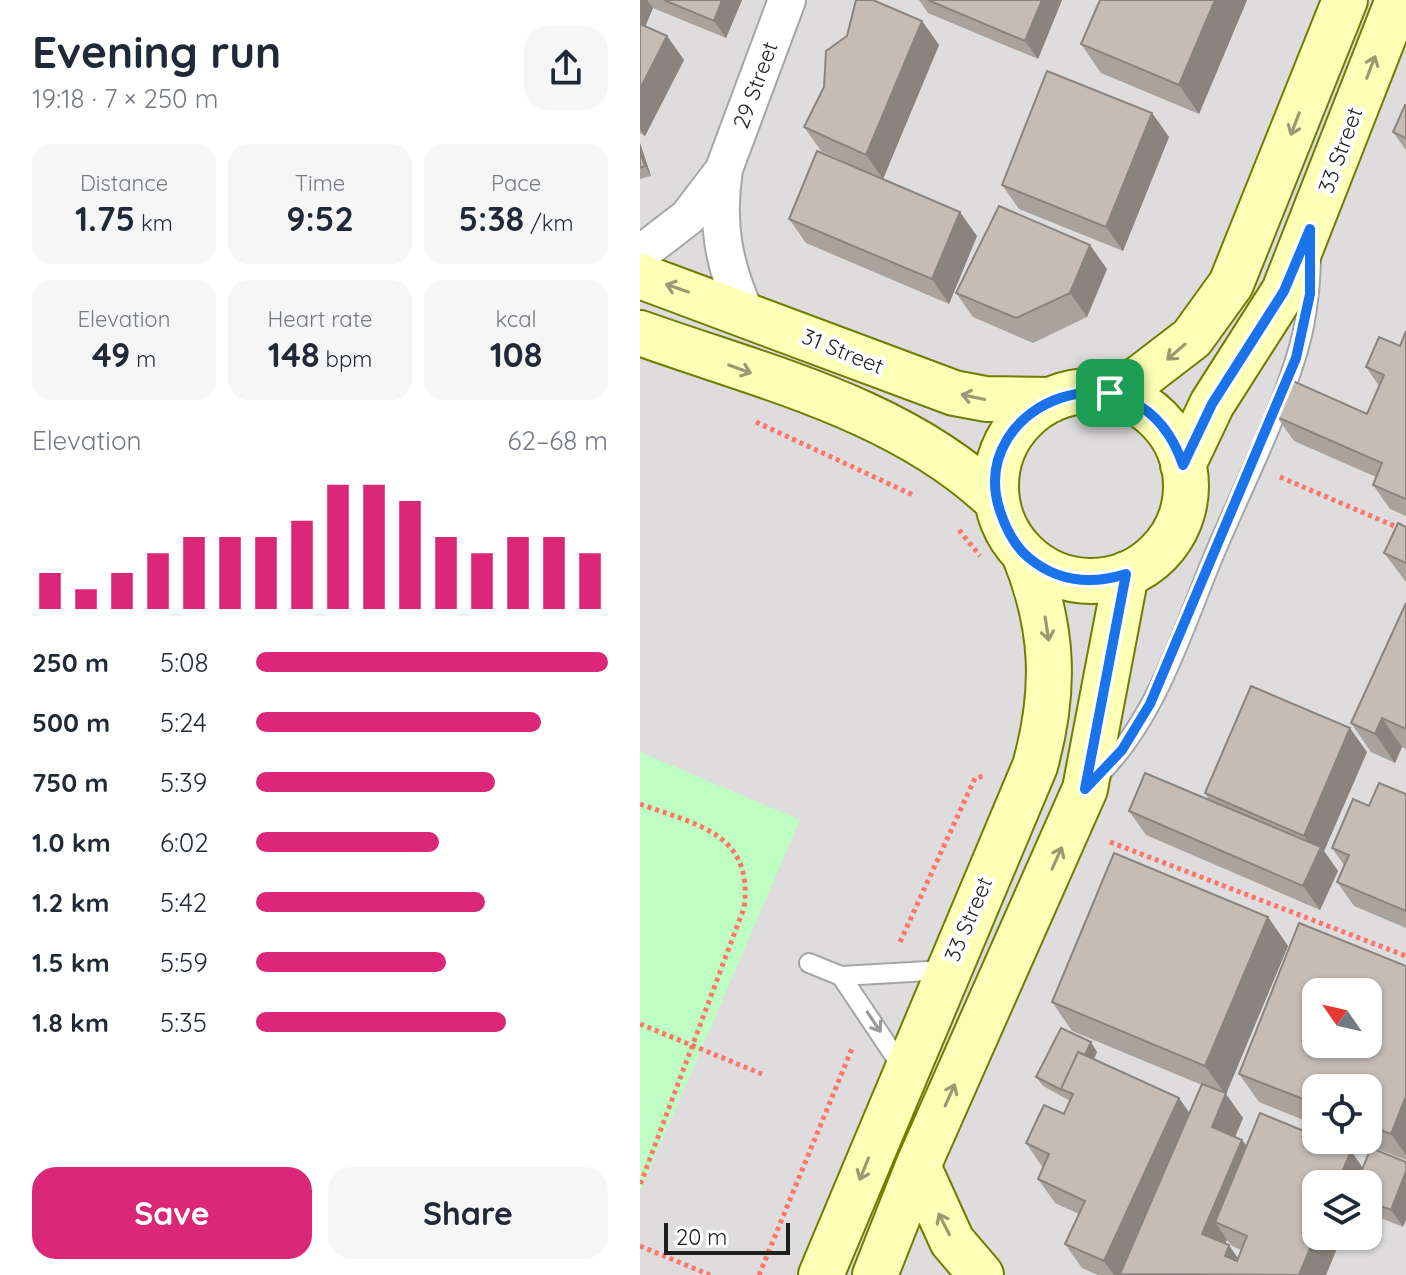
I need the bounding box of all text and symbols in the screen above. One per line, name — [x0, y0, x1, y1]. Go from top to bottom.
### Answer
text: Evening run — [32, 24, 281, 79]
button: share — [524, 26, 608, 110]
street label: 29 Street — [726, 38, 784, 132]
one-way arrow — [1365, 55, 1380, 80]
text: 19:18 · 7 × 250 m — [32, 82, 218, 115]
street label: 33 Street — [1312, 103, 1368, 197]
one-way arrow — [1287, 112, 1301, 136]
text: Distance — [80, 169, 168, 197]
text: Time — [295, 169, 345, 197]
text: Pace — [491, 169, 541, 197]
text: 1.75 — [75, 197, 135, 240]
text: 9:52 — [286, 197, 354, 240]
text: 5:38 — [458, 197, 524, 240]
text: km — [135, 209, 173, 237]
text: /km — [524, 209, 574, 237]
one-way arrow — [664, 280, 689, 295]
text: Elevation — [78, 305, 170, 333]
text: Heart rate — [268, 305, 372, 333]
text: kcal — [495, 305, 537, 333]
street label: 31 Street — [798, 322, 888, 380]
text: 49 — [92, 333, 130, 376]
text: 148 — [268, 333, 320, 376]
text: 108 — [490, 333, 542, 376]
one-way arrow — [1166, 343, 1187, 361]
text: m — [130, 345, 156, 373]
text: bpm — [320, 345, 372, 373]
pin — [1076, 359, 1144, 427]
one-way arrow — [727, 362, 752, 377]
icon: arrive — [1088, 371, 1132, 415]
one-way arrow — [961, 389, 986, 404]
text: Elevation — [32, 424, 142, 457]
text: 62–68 m — [508, 424, 608, 457]
one-way arrow — [1040, 615, 1055, 641]
text: 250 m — [32, 646, 109, 679]
text: 5:08 — [160, 646, 209, 679]
text: 500 m — [32, 706, 110, 739]
text: 5:24 — [160, 706, 207, 739]
text: 750 m — [32, 766, 108, 799]
text: 5:39 — [160, 766, 207, 799]
text: 1.0 km — [32, 826, 111, 859]
text: 6:02 — [160, 826, 209, 859]
one-way arrow — [1050, 846, 1065, 870]
street label: 33 Street — [938, 872, 998, 966]
text: 1.2 km — [32, 886, 109, 919]
text: 5:42 — [160, 886, 207, 919]
text: 1.5 km — [32, 946, 110, 979]
text: 5:59 — [160, 946, 208, 979]
north arrow — [1302, 978, 1382, 1058]
map controls — [1302, 978, 1382, 1250]
text: 1.8 km — [32, 1006, 109, 1039]
text: 5:35 — [160, 1006, 207, 1039]
one-way arrow — [866, 1011, 883, 1033]
button: locate — [1302, 1074, 1382, 1154]
one-way arrow — [944, 1083, 959, 1108]
one-way arrow — [856, 1156, 871, 1181]
button: Save — [32, 1167, 312, 1259]
button: Share — [328, 1167, 608, 1259]
button: layers — [1302, 1170, 1382, 1250]
one-way arrow — [935, 1213, 951, 1237]
scale bar — [664, 1219, 790, 1255]
text: 20 m — [676, 1223, 727, 1251]

